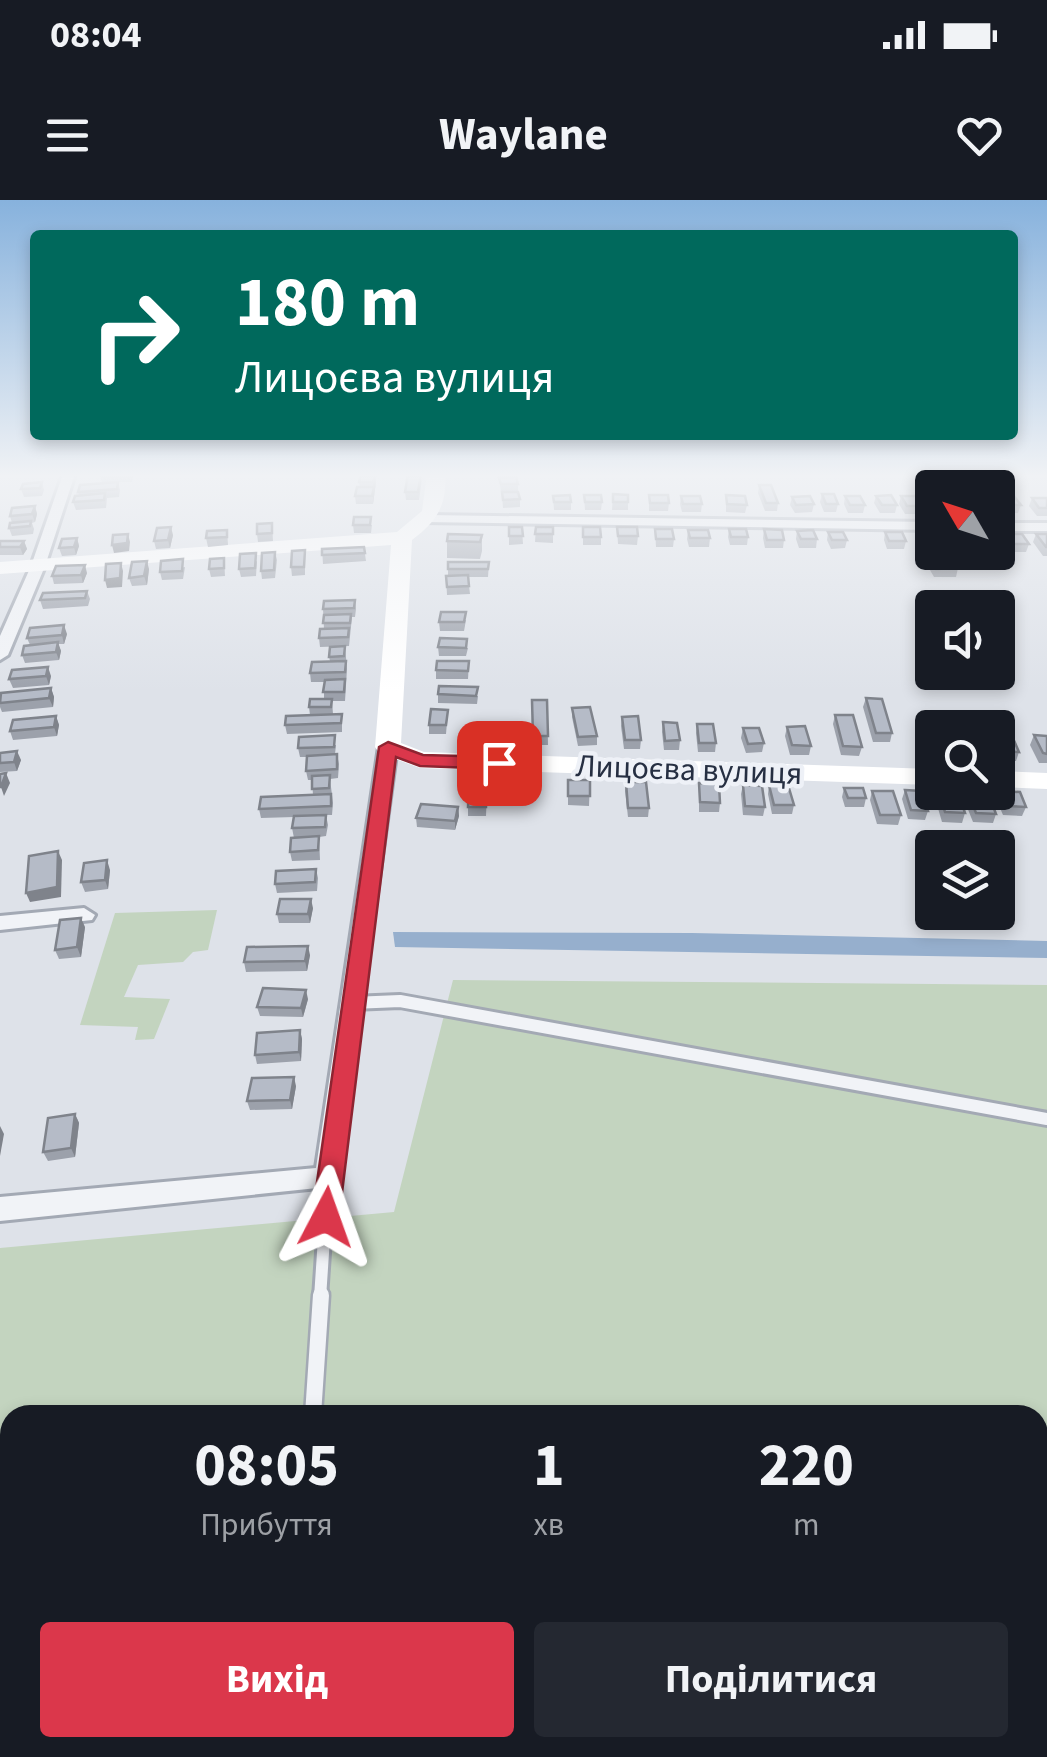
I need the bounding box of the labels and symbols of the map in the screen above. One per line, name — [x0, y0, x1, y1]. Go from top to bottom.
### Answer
north arrow — [915, 470, 1015, 570]
pin — [457, 721, 542, 806]
street label: Лицоєва вулиця — [575, 743, 803, 797]
position arrow — [274, 1165, 378, 1269]

